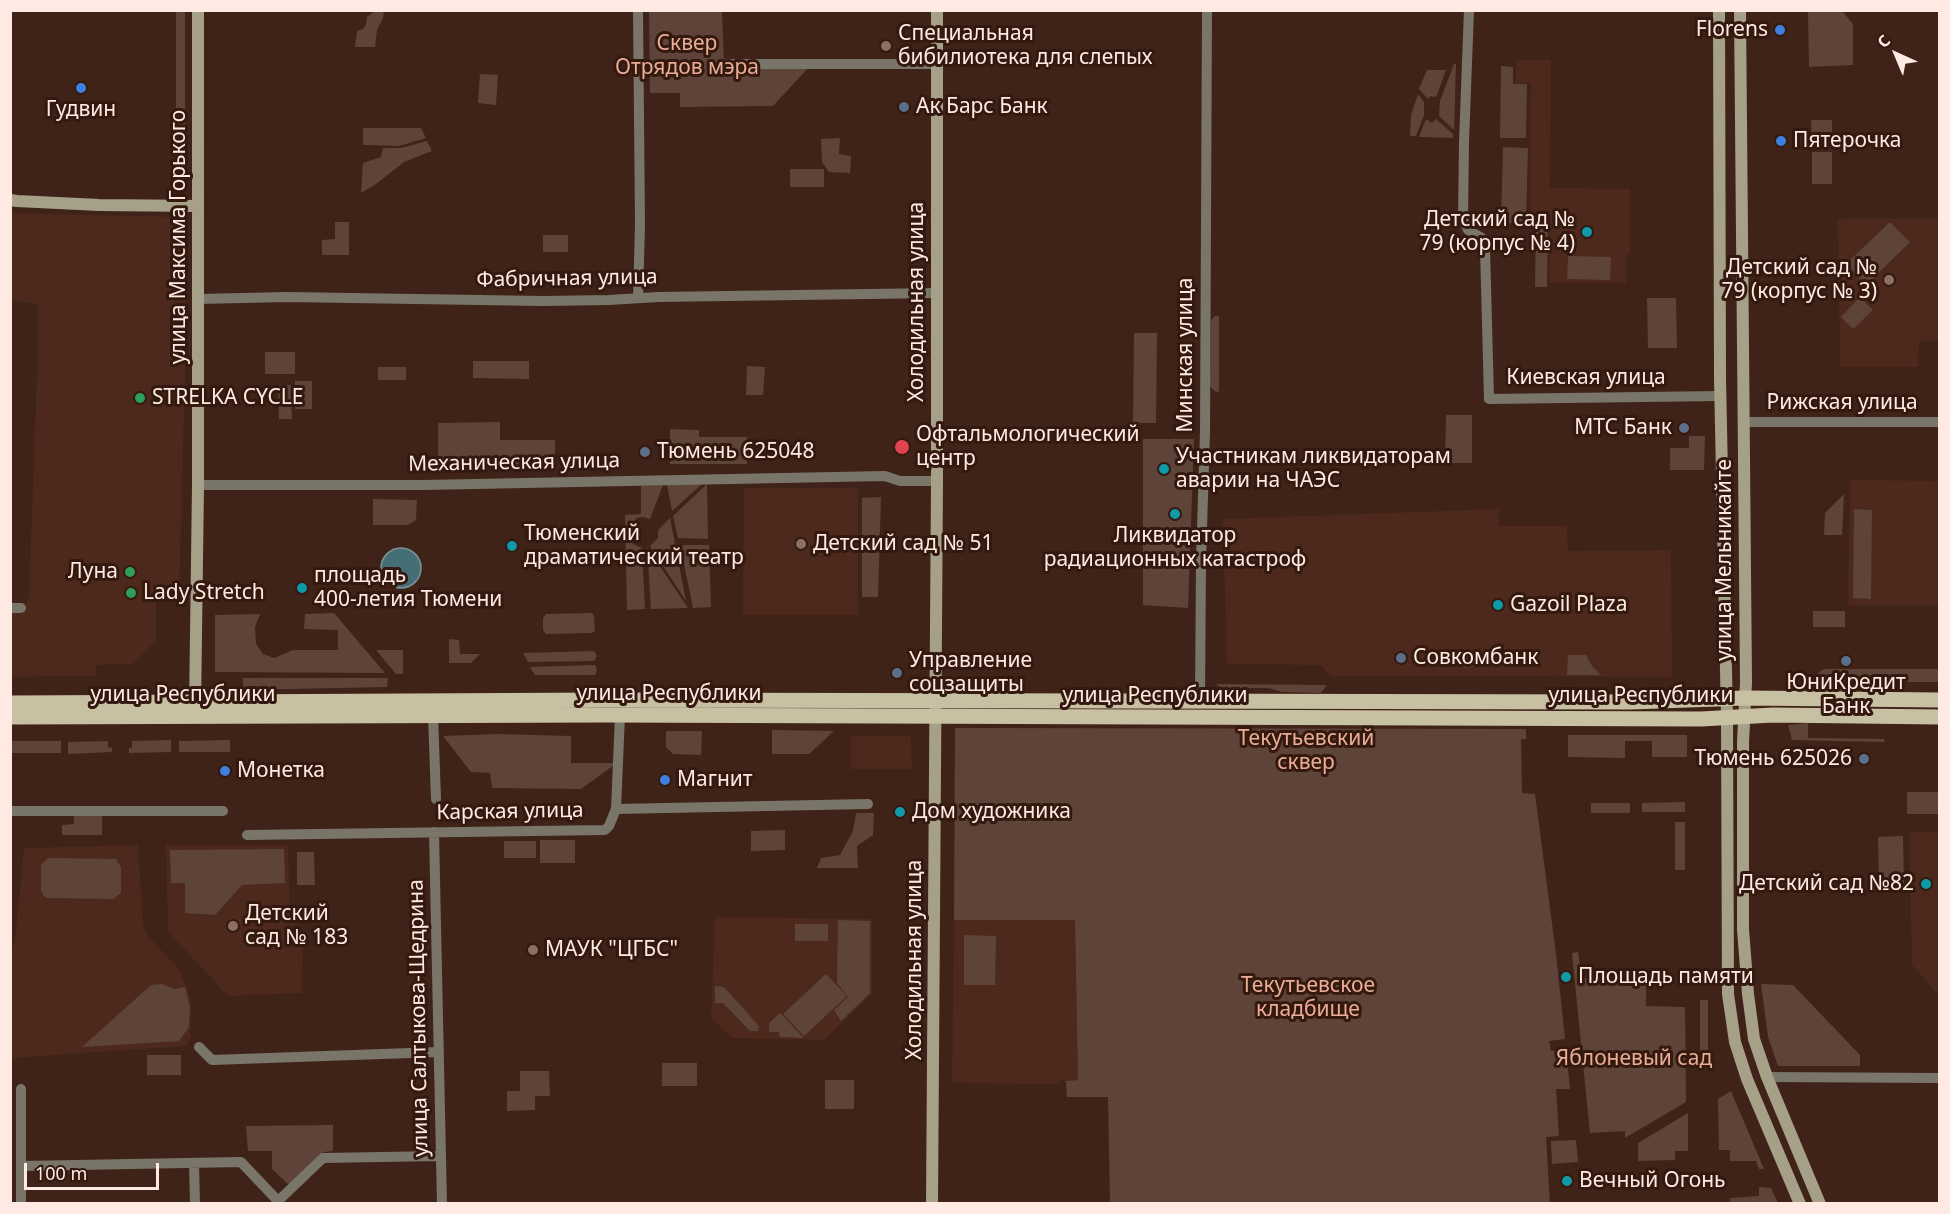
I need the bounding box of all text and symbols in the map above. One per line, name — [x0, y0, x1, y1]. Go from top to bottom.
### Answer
place label: Florens — [1696, 17, 1768, 43]
place label: Специальная бибилиотека для слепых — [898, 21, 1153, 71]
marker: Florens — [1773, 23, 1787, 37]
north arrow — [1866, 24, 1926, 84]
text: С — [1872, 30, 1895, 53]
park label: Сквер Отрядов мэра — [615, 31, 759, 81]
marker: Специальная бибилиотека для слепых — [879, 39, 893, 53]
marker: Гудвин — [74, 81, 88, 95]
place label: Ак Барс Банк — [916, 94, 1048, 120]
place label: Гудвин — [46, 97, 116, 123]
marker: Ак Барс Банк — [897, 100, 911, 114]
street label: улица Максима Горького — [166, 110, 192, 364]
place label: Пятерочка — [1793, 128, 1901, 154]
marker: Пятерочка — [1774, 134, 1788, 148]
street label: Холодильная улица — [904, 202, 930, 402]
place label: Детский сад № 79 (корпус № 4) — [1419, 207, 1575, 257]
marker: Детский сад № 79 (корпус № 4) — [1580, 225, 1594, 239]
place label: Детский сад № 79 (корпус № 3) — [1721, 255, 1877, 305]
street label: Фабричная улица — [476, 265, 658, 293]
marker: Детский сад № 79 (корпус № 3) — [1882, 273, 1896, 287]
street label: Минская улица — [1173, 278, 1199, 432]
street label: Киевская улица — [1506, 365, 1666, 391]
place label: STRELKA CYCLE — [152, 385, 304, 411]
street label: Рижская улица — [1766, 390, 1918, 416]
marker: STRELKA CYCLE — [133, 391, 147, 405]
place label: МТС Банк — [1574, 415, 1672, 441]
marker: МТС Банк — [1677, 421, 1691, 435]
place label: Офтальмологический центр — [916, 422, 1140, 472]
marker: Офтальмологический центр — [893, 438, 911, 456]
place label: Тюмень 625048 — [657, 439, 814, 465]
place label: Участникам ликвидаторам аварии на ЧАЭС — [1176, 444, 1451, 494]
marker: Тюмень 625048 — [638, 445, 652, 459]
street label: Механическая улица — [408, 449, 620, 477]
street label: улица Мельникайте — [1712, 459, 1738, 661]
marker: Участникам ликвидаторам аварии на ЧАЭС — [1157, 462, 1171, 476]
marker: Ликвидатор радиационных катастроф — [1168, 507, 1182, 521]
place label: Тюменский драматический театр — [524, 521, 744, 571]
place label: Ликвидатор радиационных катастроф — [1044, 523, 1306, 573]
place label: Детский сад № 51 — [813, 531, 993, 557]
marker: Детский сад № 51 — [794, 537, 808, 551]
marker: Тюменский драматический театр — [505, 539, 519, 553]
place label: Луна — [68, 559, 118, 585]
place label: площадь 400-летия Тюмени — [314, 563, 502, 613]
marker: Луна — [123, 565, 137, 579]
place label: Lady Stretch — [143, 580, 265, 606]
marker: площадь 400-летия Тюмени — [295, 581, 309, 595]
marker: Lady Stretch — [124, 586, 138, 600]
place label: Gazoil Plaza — [1510, 592, 1627, 618]
marker: Gazoil Plaza — [1491, 598, 1505, 612]
place label: Совкомбанк — [1413, 645, 1538, 671]
place label: Управление соцзащиты — [909, 648, 1032, 698]
marker: Совкомбанк — [1394, 651, 1408, 665]
marker: ЮниКредит Банк — [1839, 654, 1853, 668]
marker: Управление соцзащиты — [890, 666, 904, 680]
place label: ЮниКредит Банк — [1786, 670, 1906, 720]
street label: улица Республики — [577, 681, 761, 707]
street label: улица Республики — [91, 682, 275, 708]
street label: улица Республики — [1063, 683, 1247, 709]
street label: улица Республики — [1549, 683, 1733, 709]
park label: Текутьевский сквер — [1238, 726, 1374, 776]
place label: Тюмень 625026 — [1695, 746, 1852, 772]
marker: Тюмень 625026 — [1857, 752, 1871, 766]
place label: Монетка — [237, 758, 325, 784]
marker: Монетка — [218, 764, 232, 778]
place label: Магнит — [677, 767, 753, 793]
marker: Магнит — [658, 773, 672, 787]
street label: Карская улица — [436, 798, 584, 826]
place label: Дом художника — [912, 799, 1071, 825]
marker: Дом художника — [893, 805, 907, 819]
street label: Холодильная улица — [902, 860, 928, 1060]
place label: Детский сад №82 — [1739, 871, 1914, 897]
marker: Детский сад №82 — [1919, 877, 1933, 891]
street label: улица Салтыкова-Щедрина — [404, 879, 434, 1157]
place label: Детский сад № 183 — [245, 901, 348, 951]
marker: Детский сад № 183 — [226, 919, 240, 933]
place label: МАУК "ЦГБС" — [545, 937, 678, 963]
marker: МАУК "ЦГБС" — [526, 943, 540, 957]
place label: Площадь памяти — [1578, 964, 1754, 990]
marker: Площадь памяти — [1559, 970, 1573, 984]
park label: Текутьевское кладбище — [1241, 973, 1375, 1023]
park label: Яблоневый сад — [1556, 1046, 1712, 1072]
scale bar — [27, 1151, 162, 1189]
text: 100 m — [35, 1161, 87, 1185]
place label: Вечный Огонь — [1579, 1168, 1725, 1194]
marker: Вечный Огонь — [1560, 1174, 1574, 1188]

